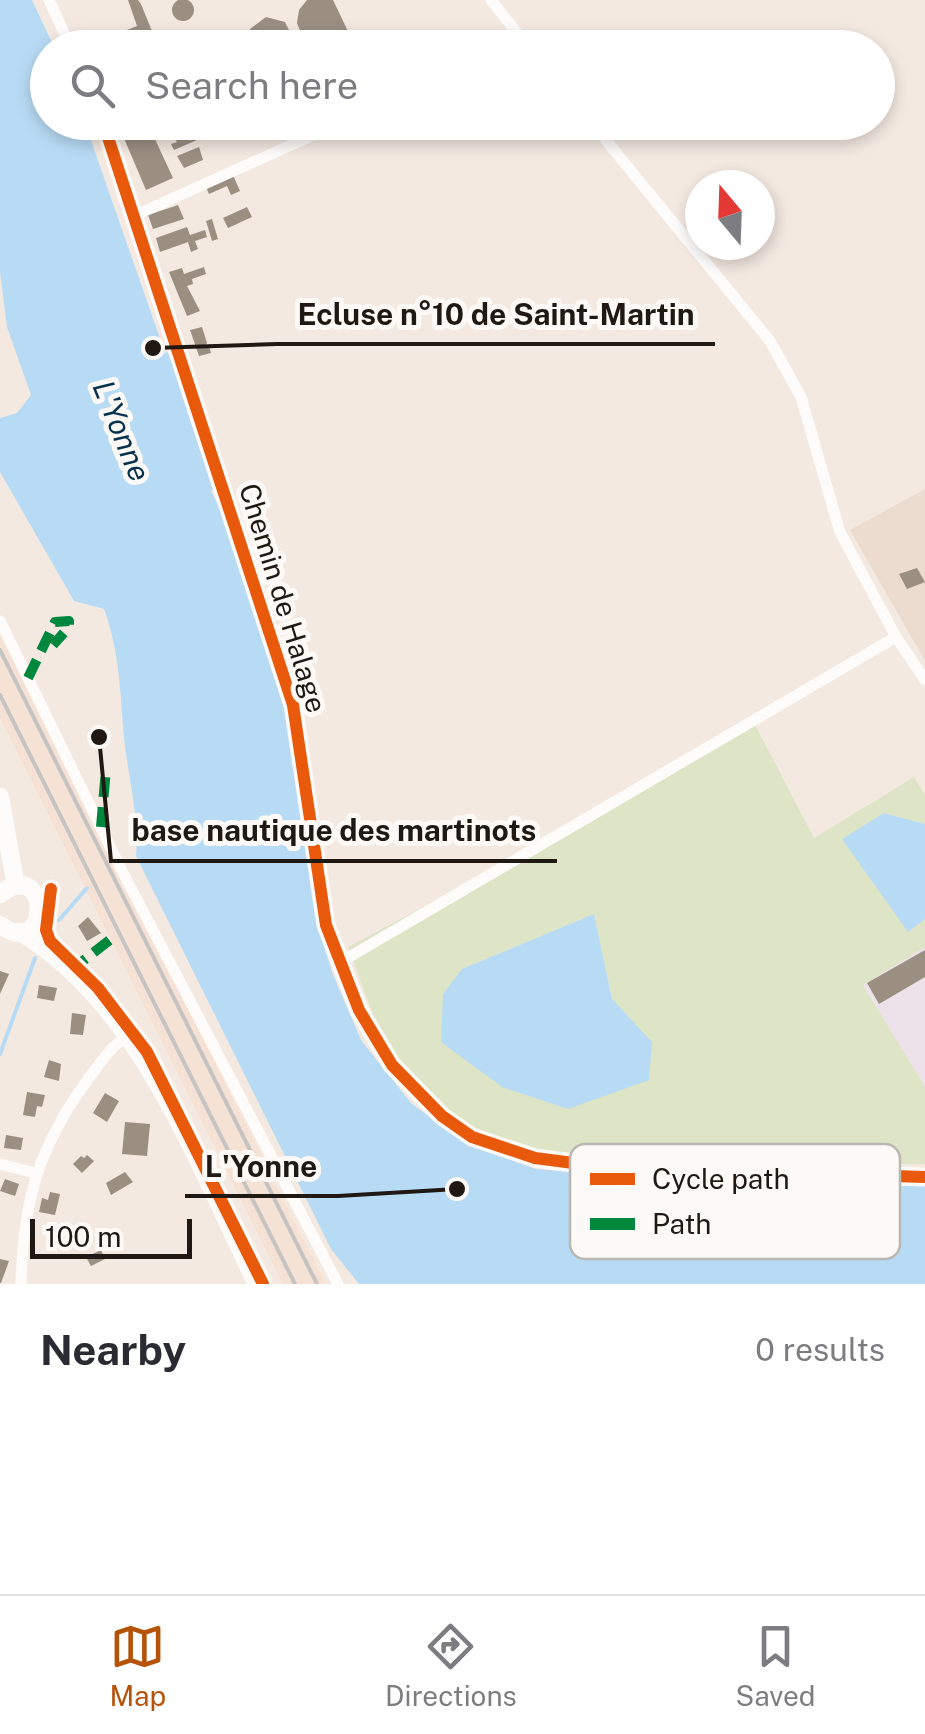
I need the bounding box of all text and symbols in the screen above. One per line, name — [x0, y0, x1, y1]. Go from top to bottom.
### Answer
search box — [30, 30, 895, 140]
icon: search — [65, 58, 120, 113]
text: Search here — [145, 63, 358, 108]
north arrow — [685, 170, 775, 260]
callout: Ecluse n°10 de Saint-Martin — [277, 284, 715, 344]
text: Ecluse n°10 de Saint-Martin — [297, 296, 695, 332]
water label: L'Yonne — [85, 375, 158, 486]
street label: Chemin de Halage — [233, 479, 334, 716]
callout: base nautique des martinots — [111, 801, 557, 861]
text: base nautique des martinots — [132, 812, 536, 848]
callout: L'Yonne — [185, 1136, 338, 1196]
legend — [570, 1144, 900, 1259]
text: L'Yonne — [205, 1148, 317, 1184]
text: Cycle path — [652, 1162, 790, 1195]
text: Path — [652, 1207, 711, 1240]
scale bar — [30, 1214, 192, 1258]
text: 100 m — [45, 1220, 122, 1253]
text: Nearby — [40, 1325, 186, 1374]
text: 0 results — [755, 1331, 885, 1368]
tab: Map — [109, 1619, 166, 1712]
tab: Directions — [385, 1619, 517, 1712]
tab: Saved — [735, 1619, 816, 1712]

